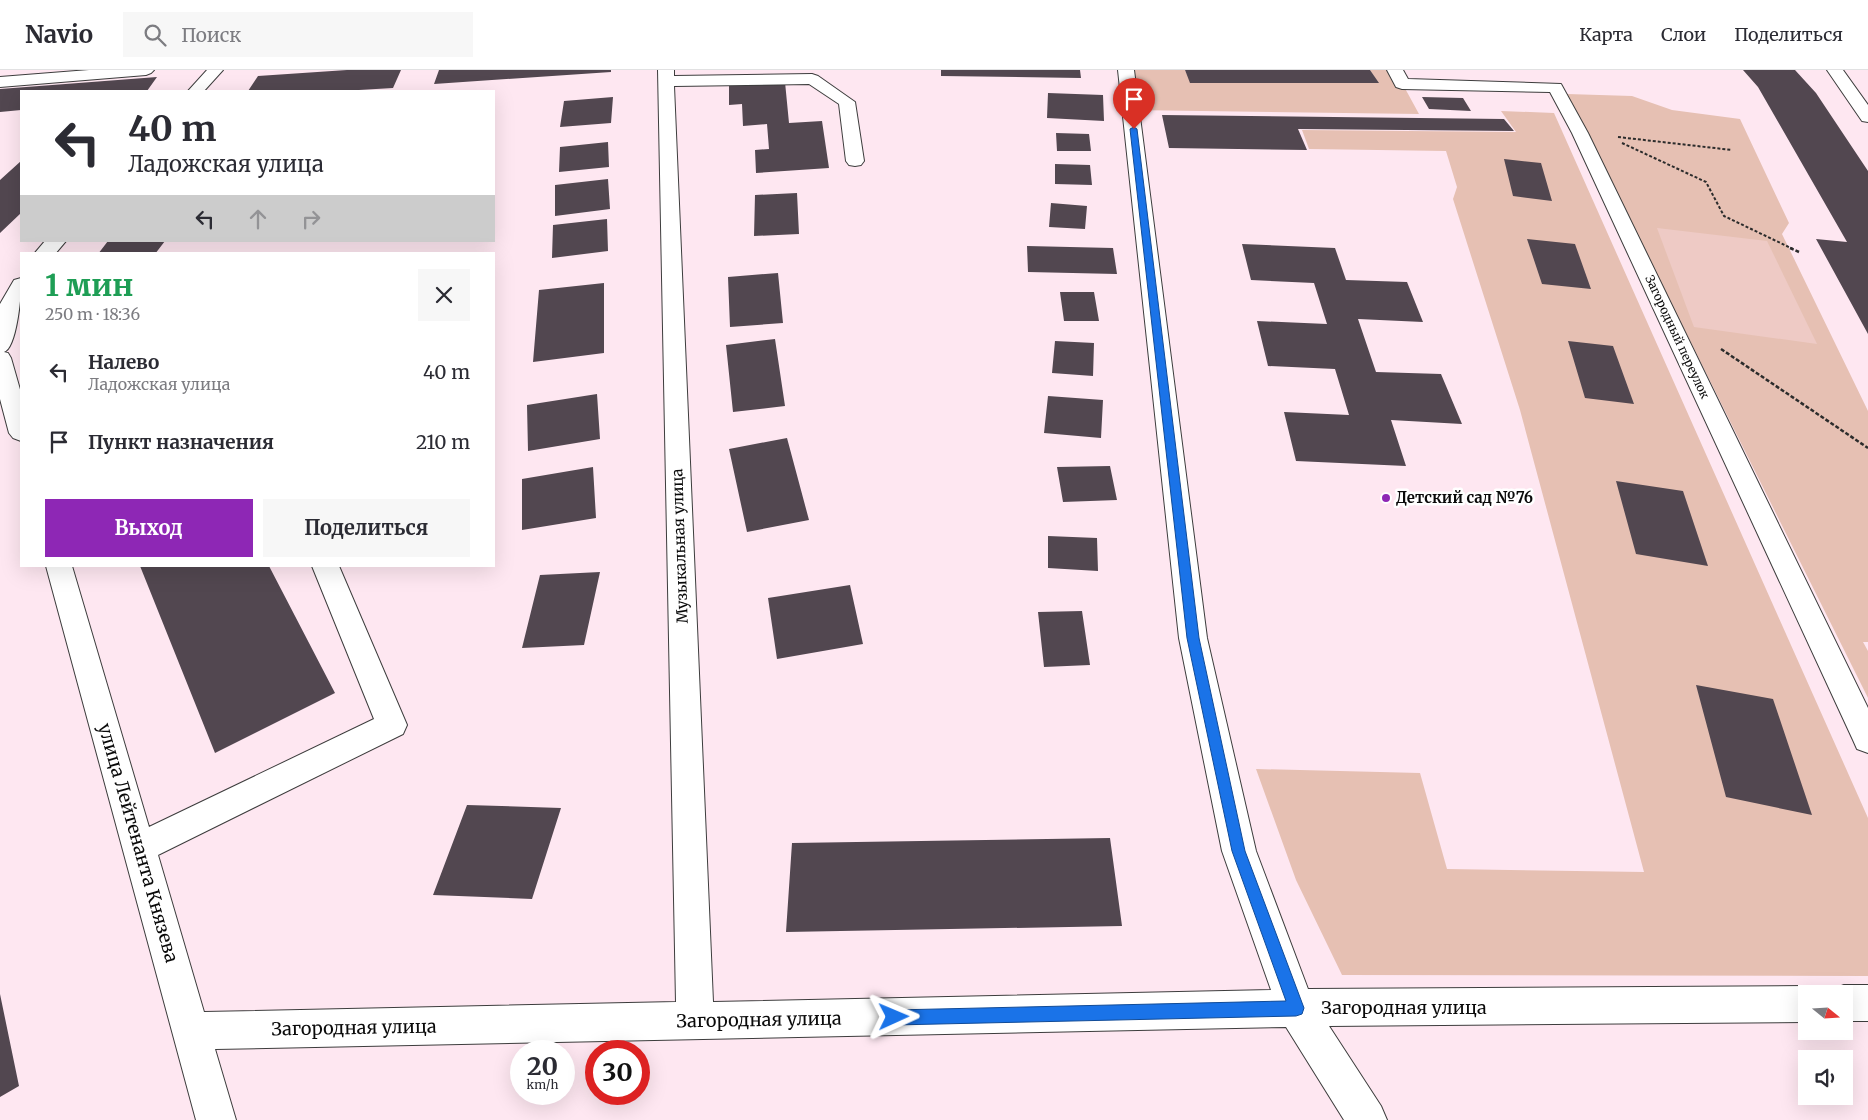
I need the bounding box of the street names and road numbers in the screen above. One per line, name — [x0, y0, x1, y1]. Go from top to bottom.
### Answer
street label: Загородный переулок — [1642, 273, 1713, 401]
street label: Музыкальная улица — [667, 468, 692, 624]
street label: улица Лейтенанта Князева — [93, 721, 184, 966]
street label: Загородная улица — [1321, 996, 1487, 1019]
street label: Загородная улица — [676, 1007, 842, 1032]
street label: Загородная улица — [271, 1015, 437, 1040]

